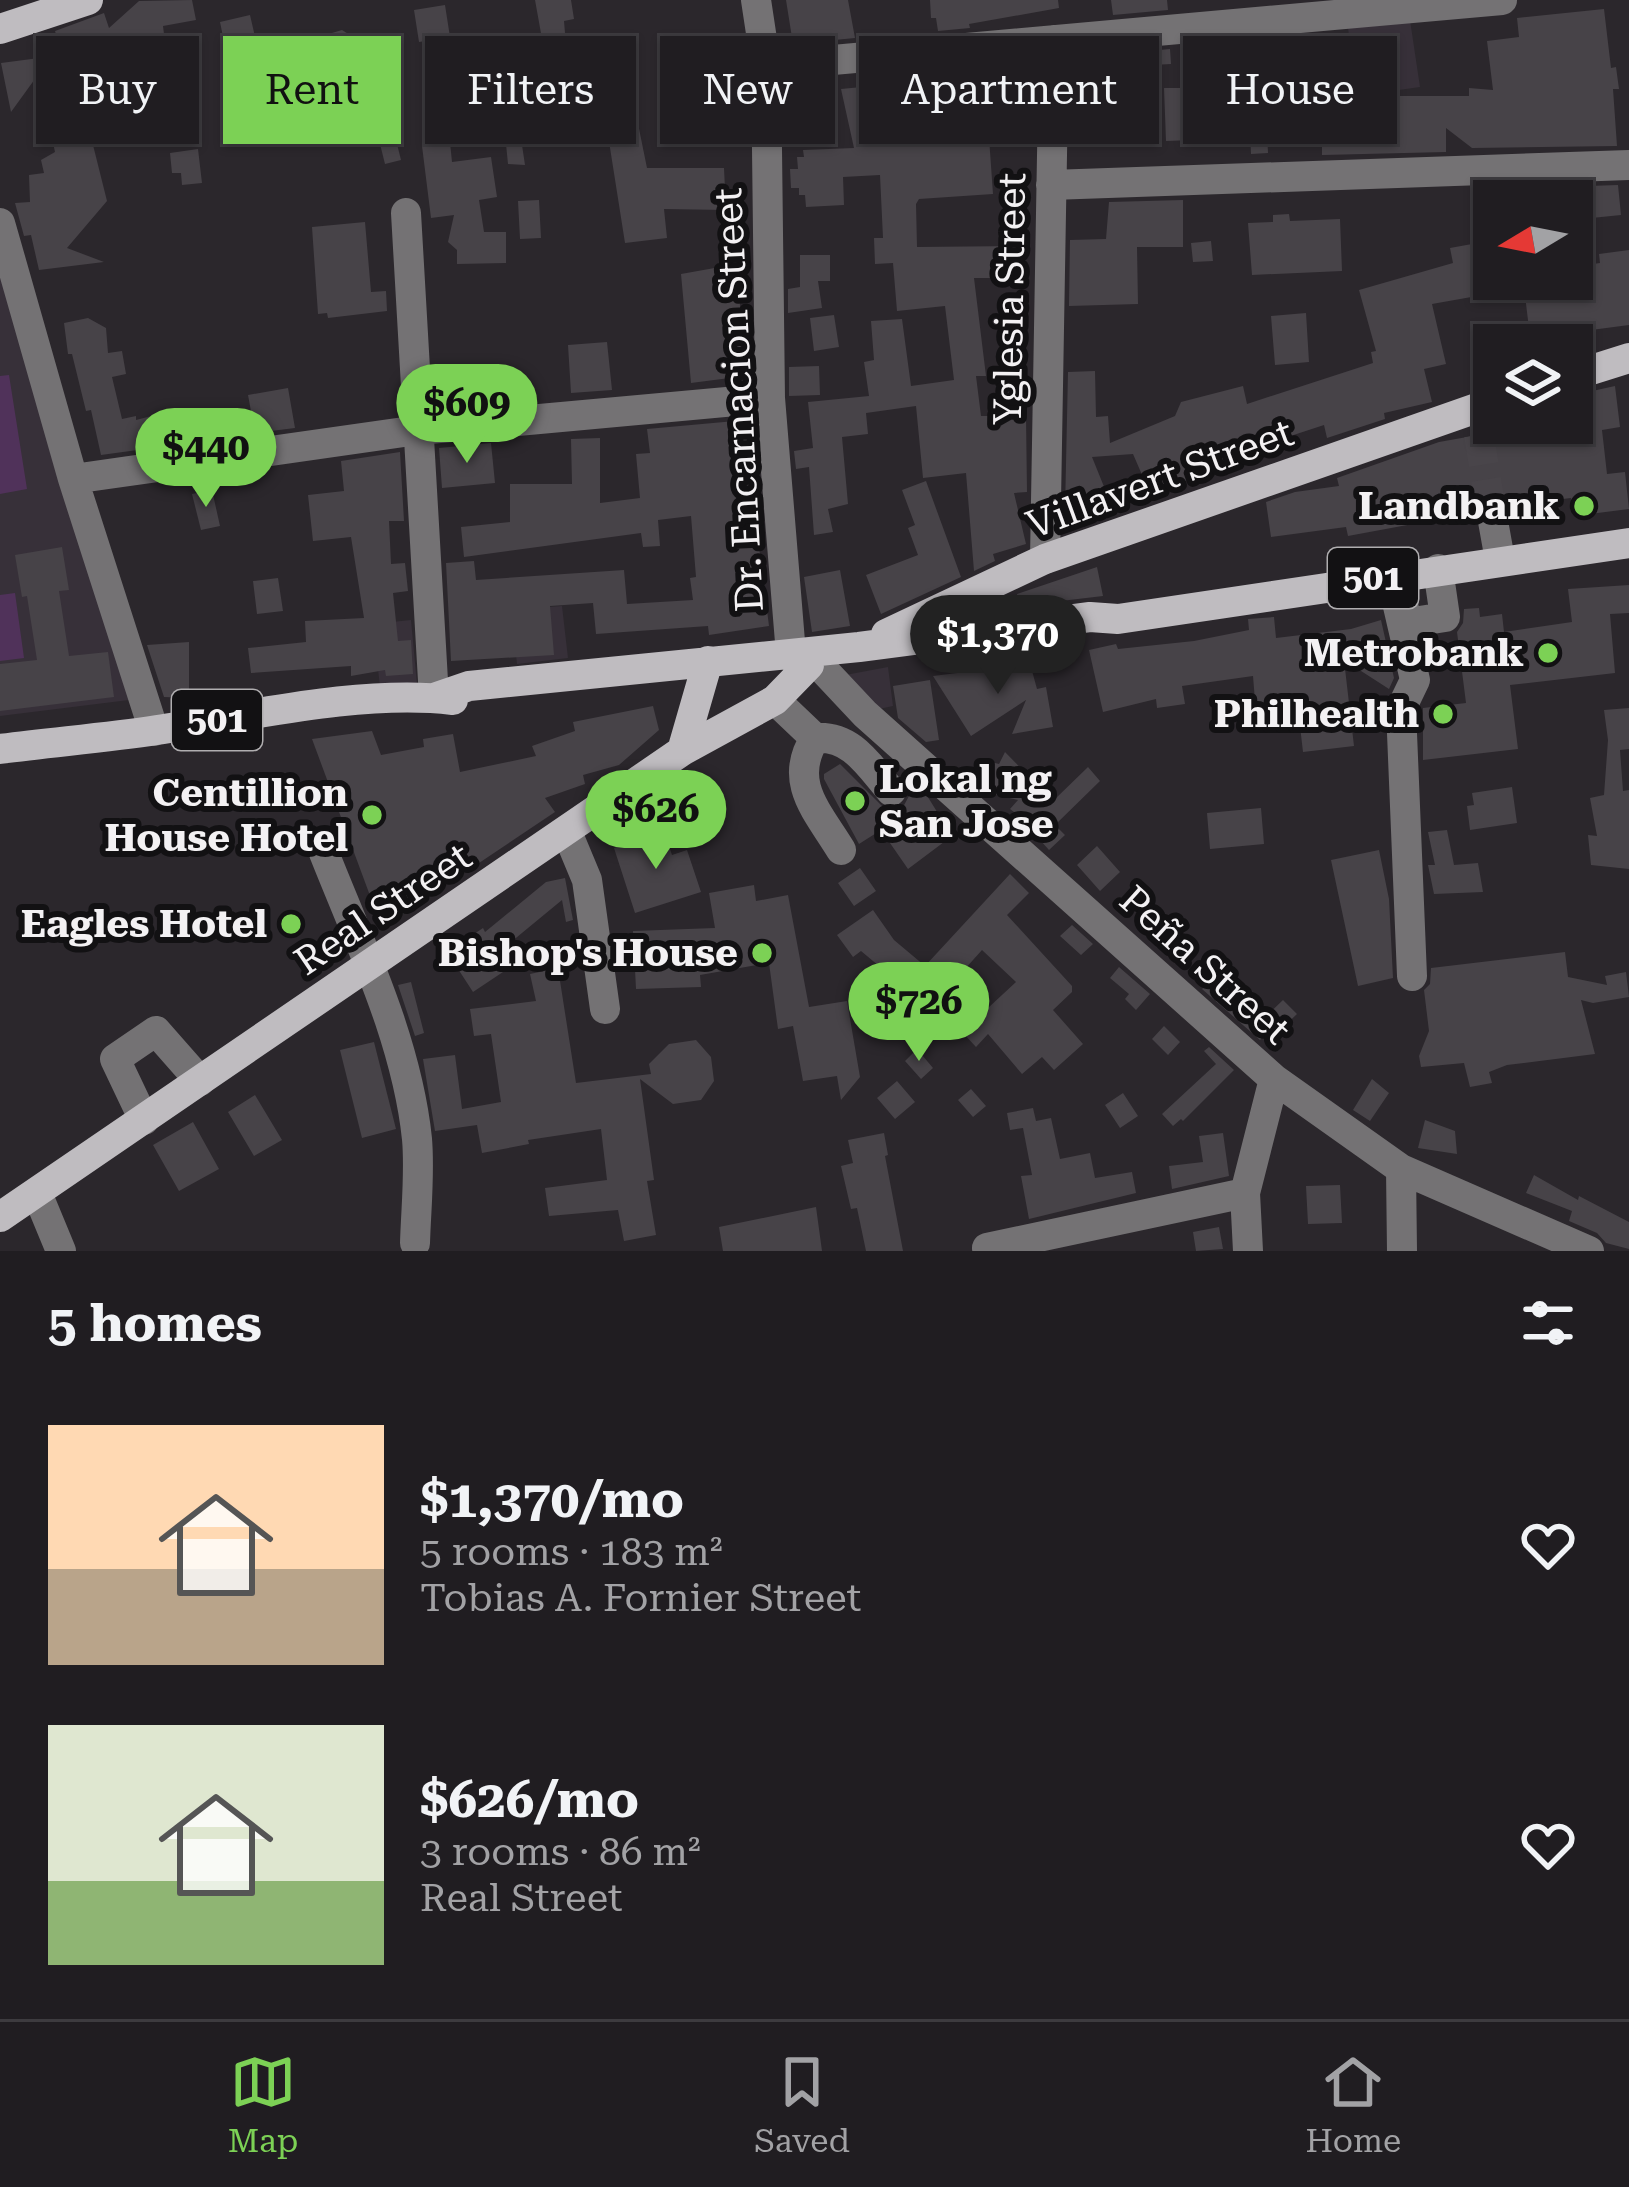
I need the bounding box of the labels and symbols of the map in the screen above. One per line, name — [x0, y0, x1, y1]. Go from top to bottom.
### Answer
street label: Yglesia Street — [985, 172, 1035, 426]
north arrow — [1473, 180, 1593, 300]
street label: Dr. Encarnacion Street — [705, 187, 773, 613]
pin: $609 — [396, 364, 538, 466]
pin: $440 — [135, 408, 277, 510]
street label: Villavert Street — [1021, 409, 1299, 549]
place label: Landbank — [1358, 483, 1560, 529]
marker: Landbank — [1571, 493, 1597, 519]
road number: 501 — [1328, 548, 1418, 608]
pin: $1,370 — [900, 595, 1096, 697]
place label: Metrobank — [1304, 630, 1524, 676]
marker: Metrobank — [1535, 640, 1561, 666]
road number: 501 — [172, 690, 262, 750]
place label: Philhealth — [1214, 691, 1419, 737]
marker: Philhealth — [1430, 701, 1456, 727]
place label: Lokal ng San Jose — [879, 756, 1054, 847]
place label: Centillion House Hotel — [104, 770, 348, 861]
pin: $626 — [585, 770, 727, 872]
marker: Lokal ng San Jose — [842, 788, 868, 814]
marker: Centillion House Hotel — [359, 802, 385, 828]
street label: Real Street — [286, 833, 480, 985]
street label: Peña Street — [1110, 876, 1300, 1054]
place label: Eagles Hotel — [21, 901, 267, 947]
marker: Eagles Hotel — [278, 911, 304, 937]
place label: Bishop's House — [438, 930, 738, 976]
marker: Bishop's House — [749, 940, 775, 966]
pin: $726 — [848, 962, 990, 1064]

